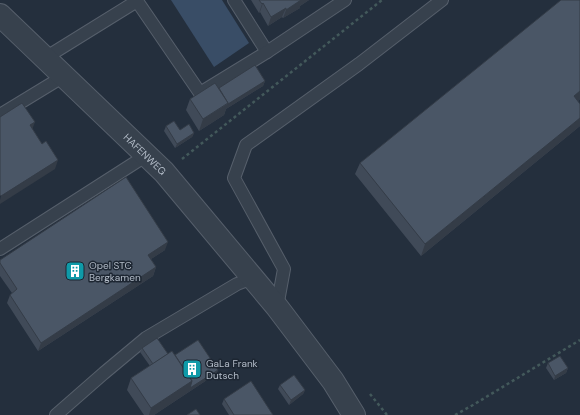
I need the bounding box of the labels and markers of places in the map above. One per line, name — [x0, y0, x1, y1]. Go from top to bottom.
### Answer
place label: Opel STC Bergkamen — [89, 259, 141, 284]
building icon: Opel STC Bergkamen — [64, 260, 86, 282]
place label: GaLa Frank Dutsch — [206, 357, 258, 382]
building icon: GaLa Frank Dutsch — [181, 358, 203, 380]

